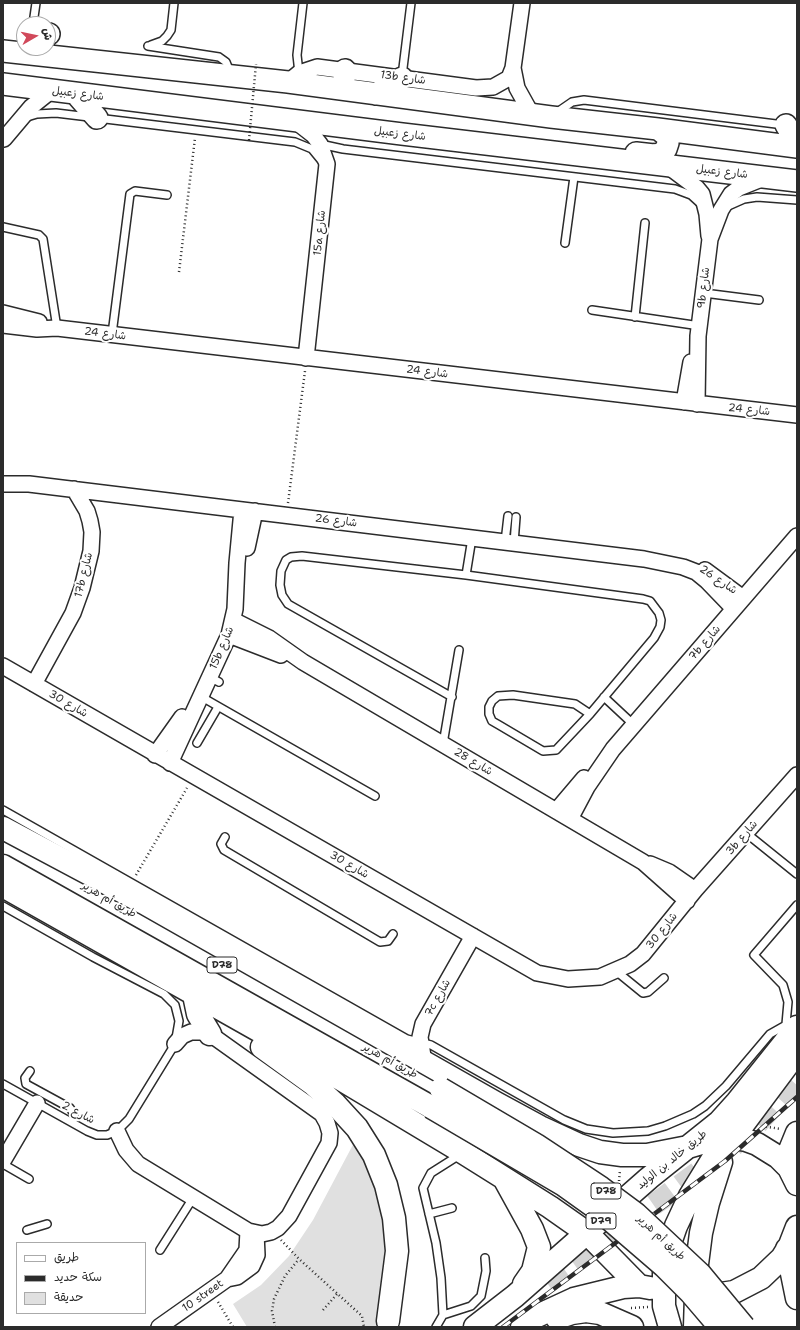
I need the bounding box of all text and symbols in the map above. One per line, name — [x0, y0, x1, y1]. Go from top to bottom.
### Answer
north arrow — [16, 16, 56, 56]
text: ش — [39, 27, 56, 41]
street label: 13b شارع — [379, 68, 427, 88]
street label: شارع زعبيل — [51, 84, 105, 104]
street label: شارع زعبيل — [373, 124, 427, 144]
street label: شارع زعبيل — [695, 162, 749, 182]
street label: 15a شارع — [311, 210, 329, 256]
street label: 9b شارع — [695, 266, 713, 310]
street label: شارع 24 — [83, 325, 127, 343]
street label: شارع 24 — [405, 363, 449, 381]
street label: شارع 24 — [727, 401, 771, 419]
street label: شارع 26 — [314, 512, 358, 530]
street label: 17b شارع — [72, 551, 96, 599]
street label: شارع 26 — [697, 563, 739, 597]
street label: 7b شارع — [686, 623, 724, 663]
street label: 15b شارع — [207, 625, 237, 671]
street label: شارع 30 — [46, 688, 90, 720]
street label: شارع 28 — [451, 745, 495, 779]
street label: 3b شارع — [723, 818, 761, 858]
street label: شارع 30 — [327, 849, 371, 881]
street label: طريق أم هرير — [79, 879, 139, 921]
street label: شارع 30 — [643, 910, 681, 952]
road number: D78 — [207, 957, 237, 973]
street label: 7c شارع — [422, 977, 454, 1019]
street label: طريق أم هرير — [360, 1040, 420, 1082]
street label: شارع 2 — [59, 1099, 97, 1127]
street label: طريق خالد بن الوليد — [634, 1128, 710, 1192]
road number: D78 — [591, 1183, 621, 1199]
street label: طريق أم هرير — [634, 1212, 688, 1264]
road number: D79 — [586, 1213, 616, 1229]
legend — [16, 1242, 146, 1314]
text: طريق — [54, 1249, 79, 1265]
text: سكة حديد — [54, 1269, 102, 1285]
street label: 10 street — [180, 1277, 226, 1315]
text: حديقة — [54, 1289, 83, 1305]

